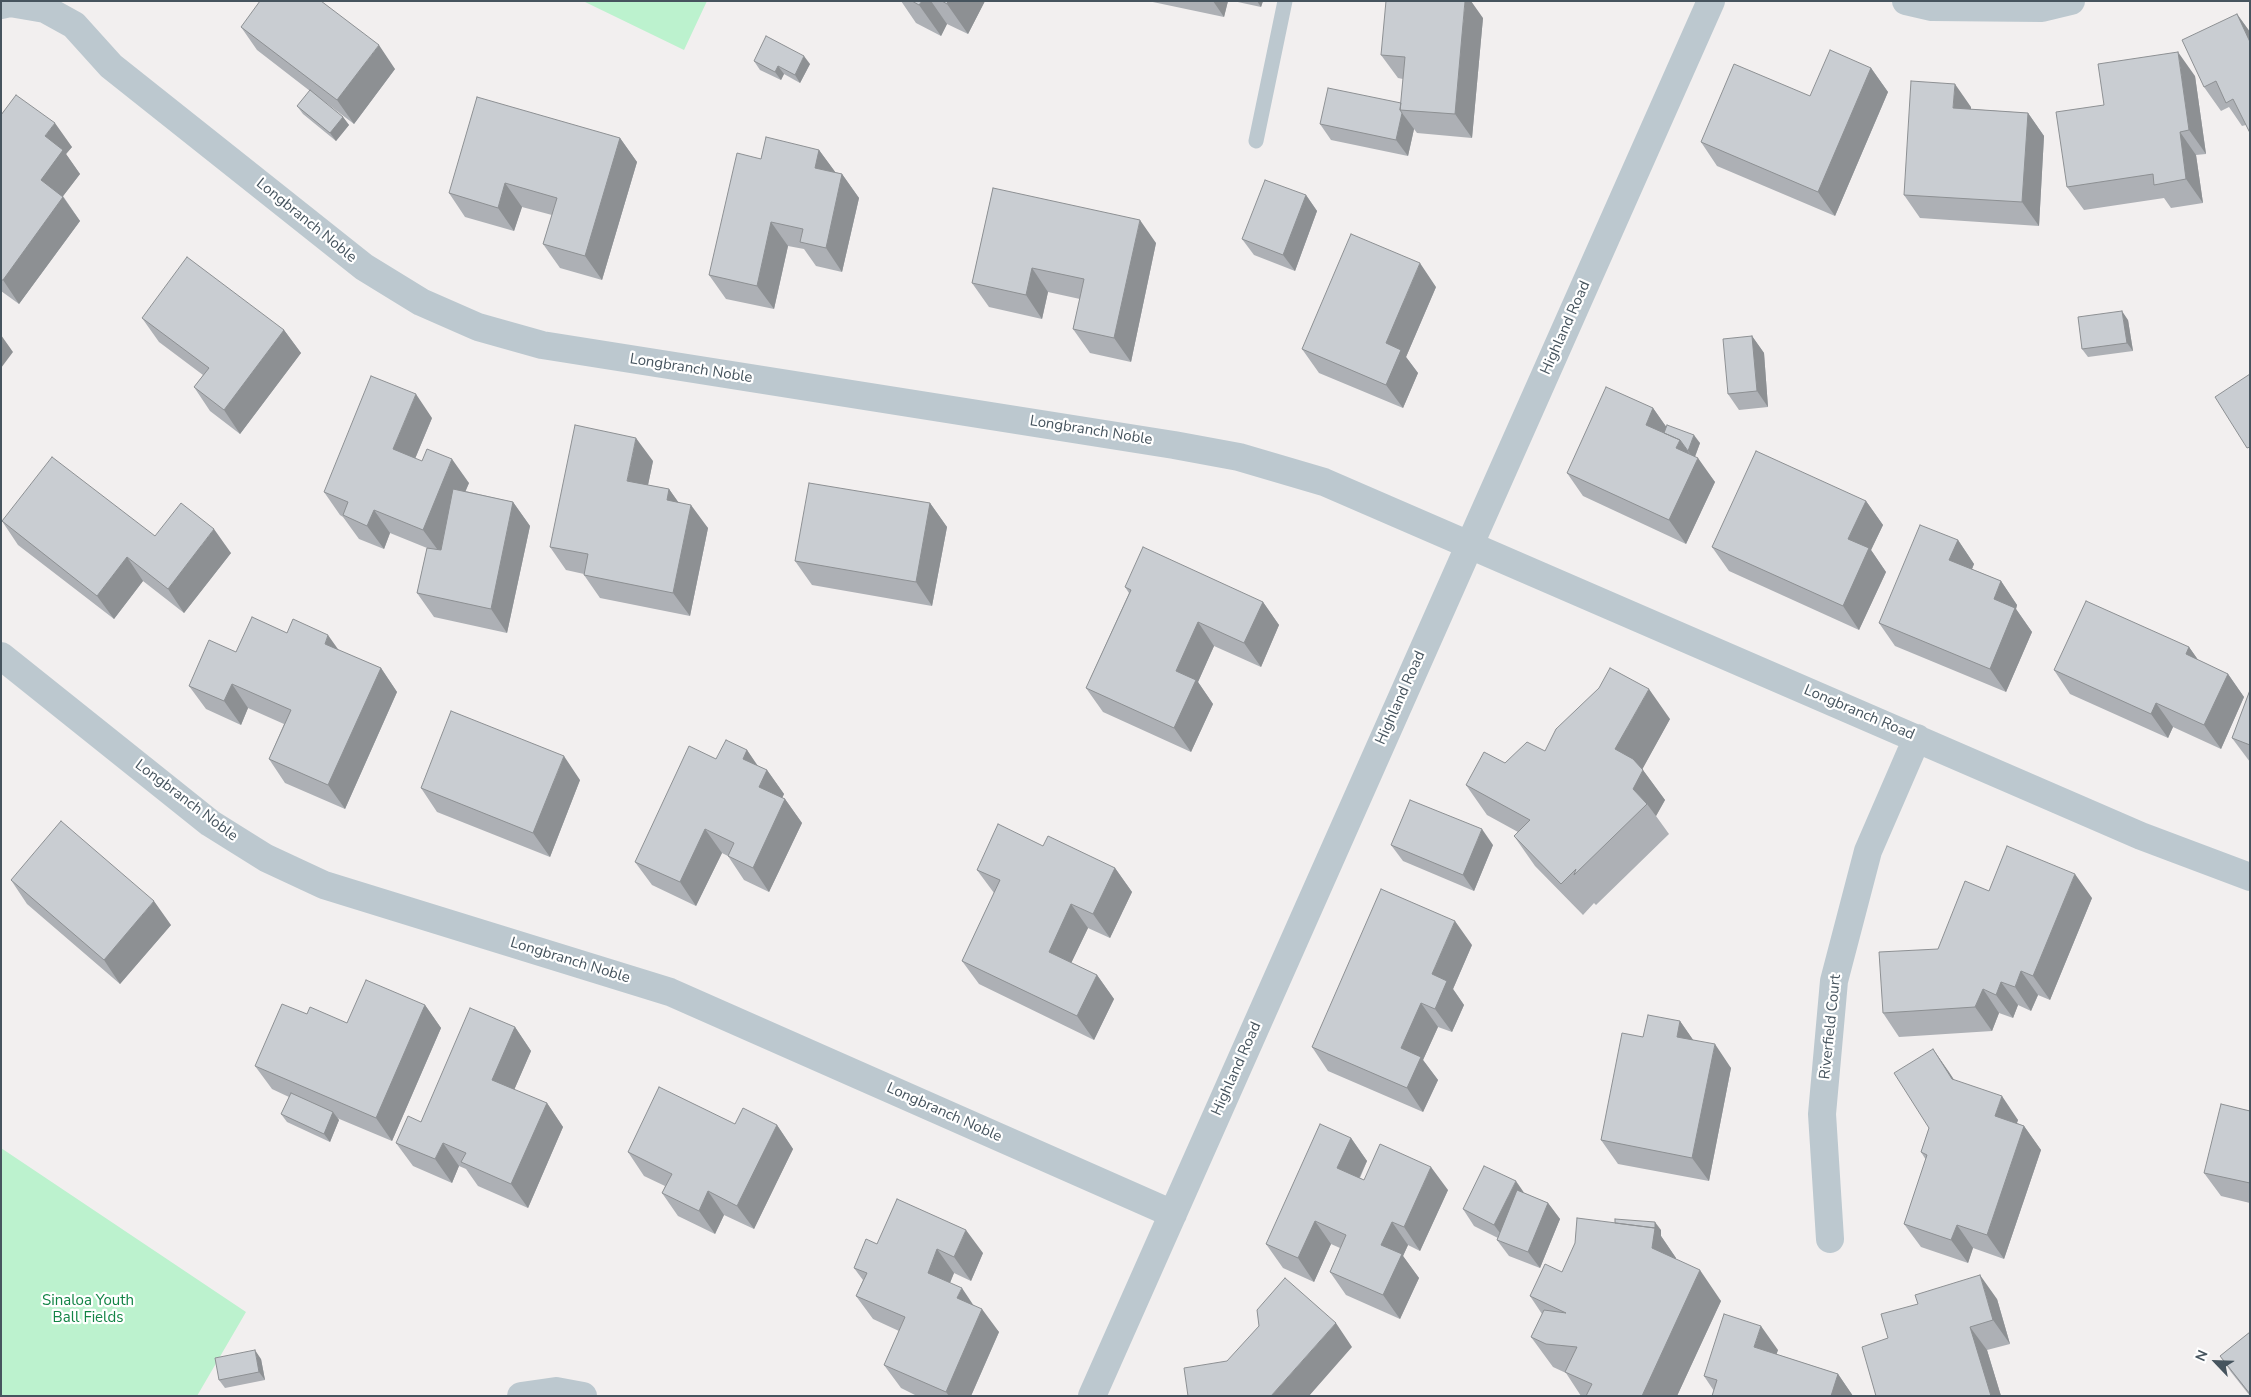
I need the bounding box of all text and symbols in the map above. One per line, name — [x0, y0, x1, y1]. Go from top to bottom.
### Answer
street label: Longbranch Noble — [252, 175, 360, 267]
street label: Highland Road — [1537, 278, 1595, 378]
street label: Longbranch Noble — [628, 350, 754, 388]
street label: Longbranch Noble — [1028, 412, 1154, 450]
street label: Highland Road — [1372, 648, 1430, 748]
street label: Longbranch Road — [1801, 682, 1917, 744]
street label: Longbranch Noble — [131, 756, 241, 846]
street label: Longbranch Noble — [508, 934, 632, 988]
street label: Riverfield Court — [1817, 974, 1845, 1080]
street label: Highland Road — [1208, 1019, 1266, 1119]
street label: Longbranch Noble — [884, 1080, 1004, 1146]
park label: Sinaloa Youth Ball Fields — [42, 1292, 134, 1327]
north arrow — [2191, 1337, 2241, 1387]
text: N — [2191, 1347, 2213, 1364]

